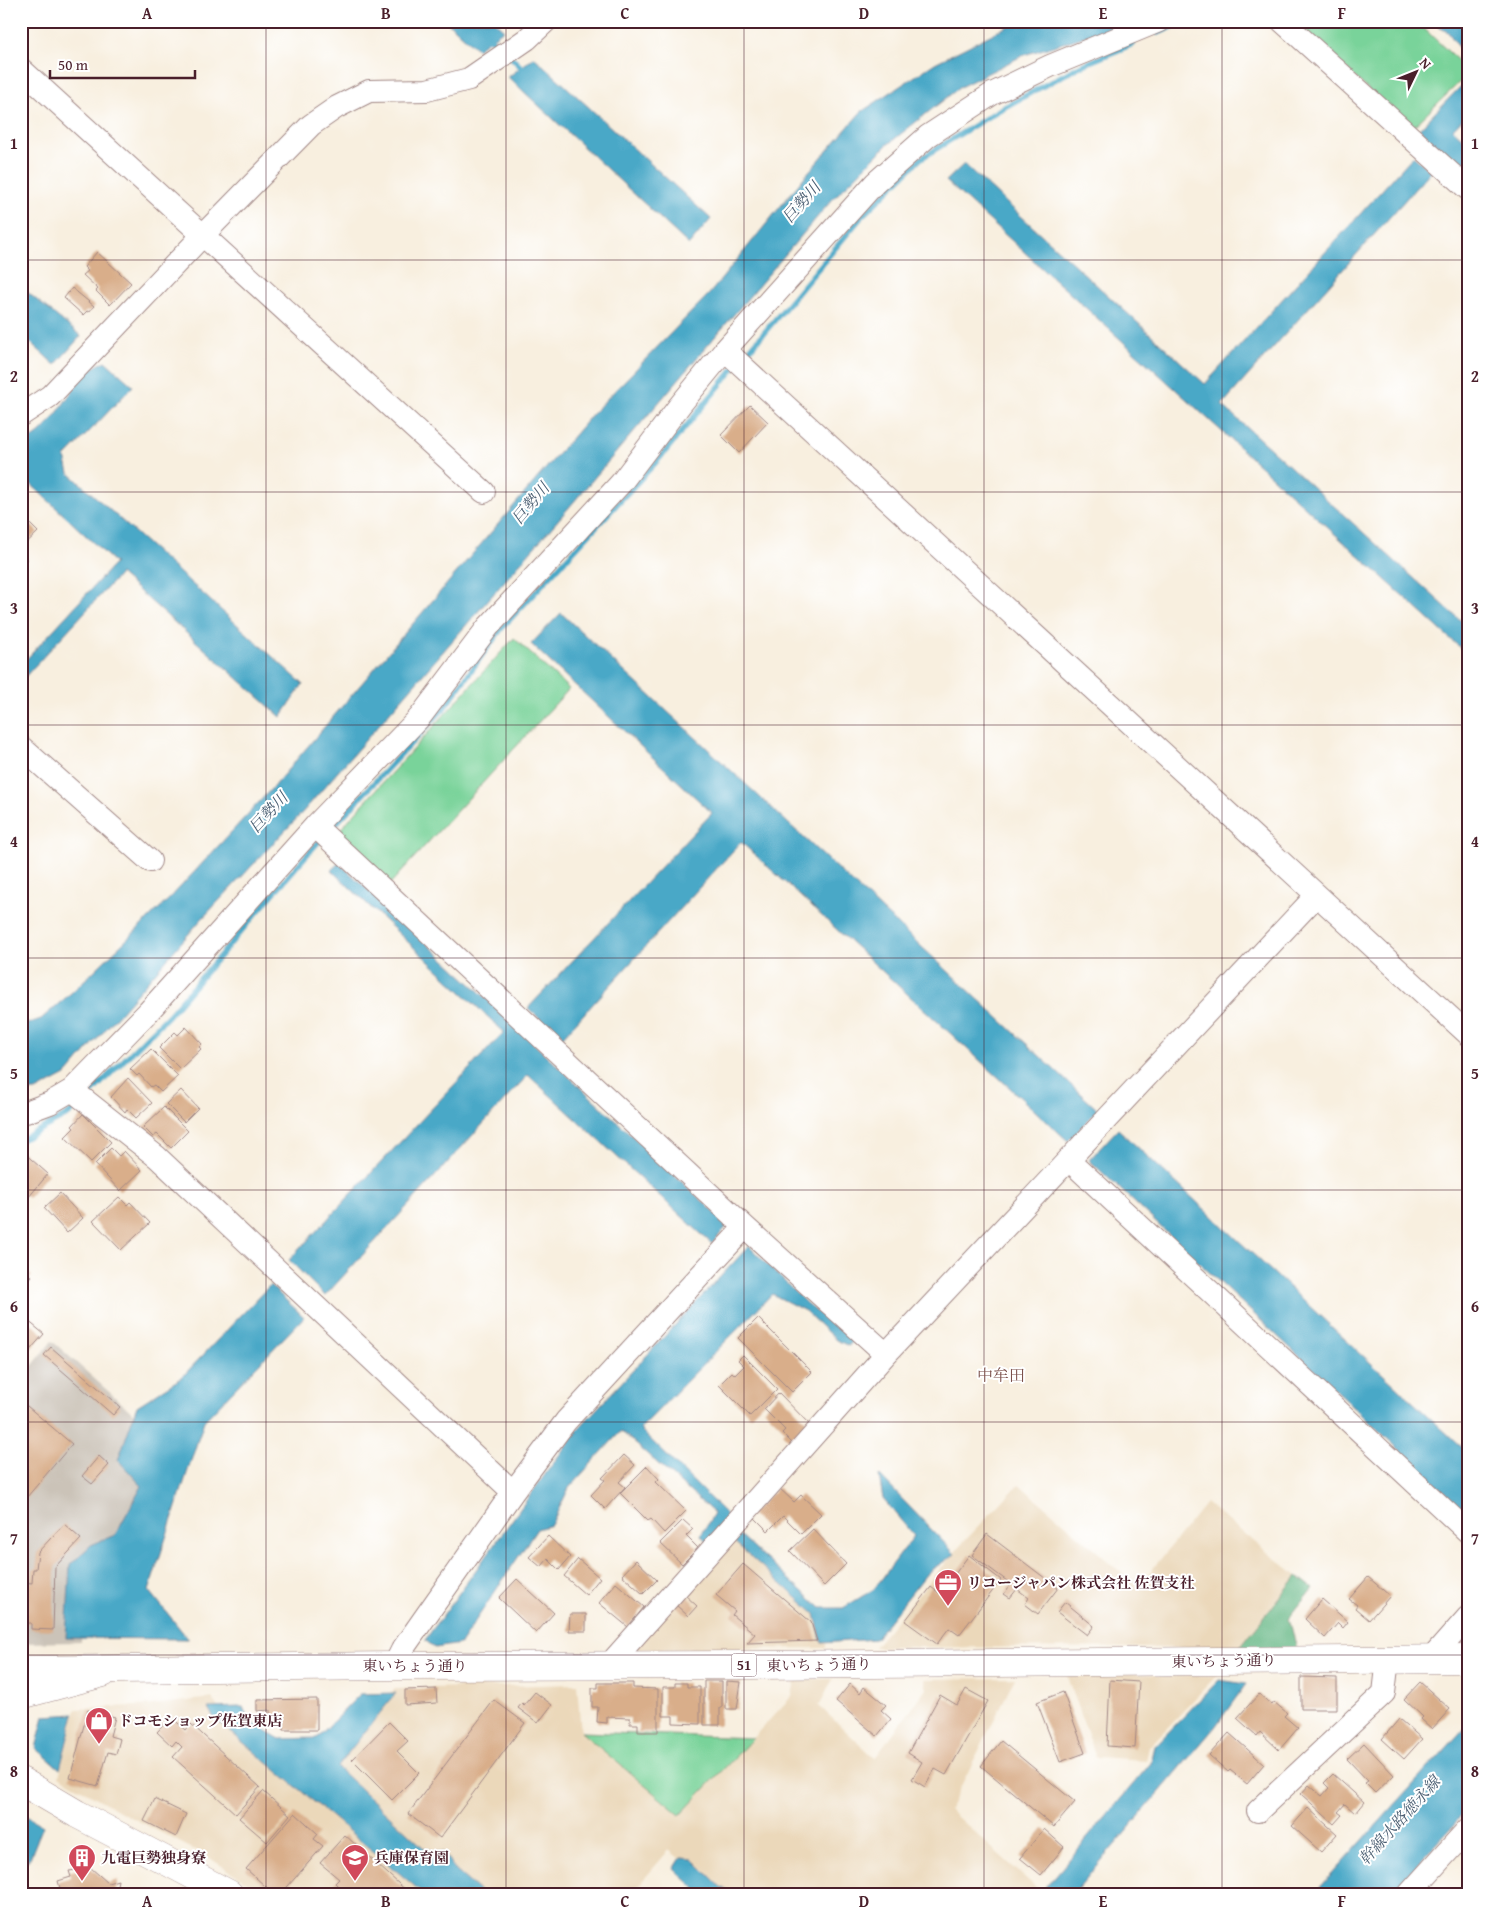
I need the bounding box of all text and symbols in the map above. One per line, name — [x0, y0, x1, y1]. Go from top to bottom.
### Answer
text: A — [142, 1, 153, 25]
text: B — [381, 1, 391, 25]
text: C — [620, 1, 630, 25]
text: D — [859, 1, 869, 25]
text: E — [1099, 1, 1108, 25]
text: F — [1338, 1, 1346, 25]
scale bar — [50, 48, 195, 80]
north arrow — [1392, 48, 1442, 98]
text: N — [1415, 53, 1436, 74]
text: 50 m — [58, 54, 89, 75]
text: 1 — [10, 131, 18, 155]
text: 1 — [1471, 131, 1479, 155]
water label: 巨勢川 — [776, 175, 827, 228]
text: 2 — [10, 364, 18, 388]
text: 2 — [1471, 364, 1479, 388]
water label: 巨勢川 — [505, 475, 556, 529]
text: 3 — [10, 596, 18, 620]
text: 3 — [1471, 596, 1479, 620]
water label: 巨勢川 — [243, 785, 295, 838]
text: 4 — [10, 829, 18, 853]
text: 4 — [1471, 829, 1479, 853]
text: 5 — [10, 1061, 18, 1085]
text: 5 — [1471, 1061, 1479, 1085]
text: 6 — [10, 1294, 18, 1318]
text: 6 — [1471, 1294, 1479, 1318]
district label: 中牟田 — [977, 1363, 1025, 1387]
text: 7 — [10, 1526, 18, 1550]
text: 7 — [1471, 1526, 1479, 1550]
office icon: リコージャパン株式会社 佐賀支社 — [933, 1568, 963, 1607]
place label: リコージャパン株式会社 佐賀支社 — [967, 1572, 1194, 1593]
street label: 東いちょう通り — [1171, 1649, 1277, 1672]
street label: 東いちょう通り — [766, 1653, 872, 1676]
road number: 51 — [732, 1654, 756, 1676]
street label: 東いちょう通り — [362, 1655, 468, 1676]
shop icon: ドコモショップ佐賀東店 — [84, 1706, 114, 1745]
place label: ドコモショップ佐賀東店 — [118, 1710, 282, 1731]
text: 8 — [10, 1759, 18, 1783]
text: 8 — [1471, 1759, 1479, 1783]
water label: 幹線水路徳永線 — [1353, 1769, 1447, 1870]
building icon: 九電巨勢独身寮 — [67, 1843, 97, 1882]
school or university icon: 兵庫保育園 — [340, 1843, 370, 1882]
place label: 九電巨勢独身寮 — [101, 1847, 206, 1868]
place label: 兵庫保育園 — [374, 1847, 449, 1868]
text: A — [142, 1889, 153, 1913]
text: B — [381, 1889, 391, 1913]
text: C — [620, 1889, 630, 1913]
text: D — [859, 1889, 869, 1913]
text: E — [1099, 1889, 1108, 1913]
text: F — [1338, 1889, 1346, 1913]

